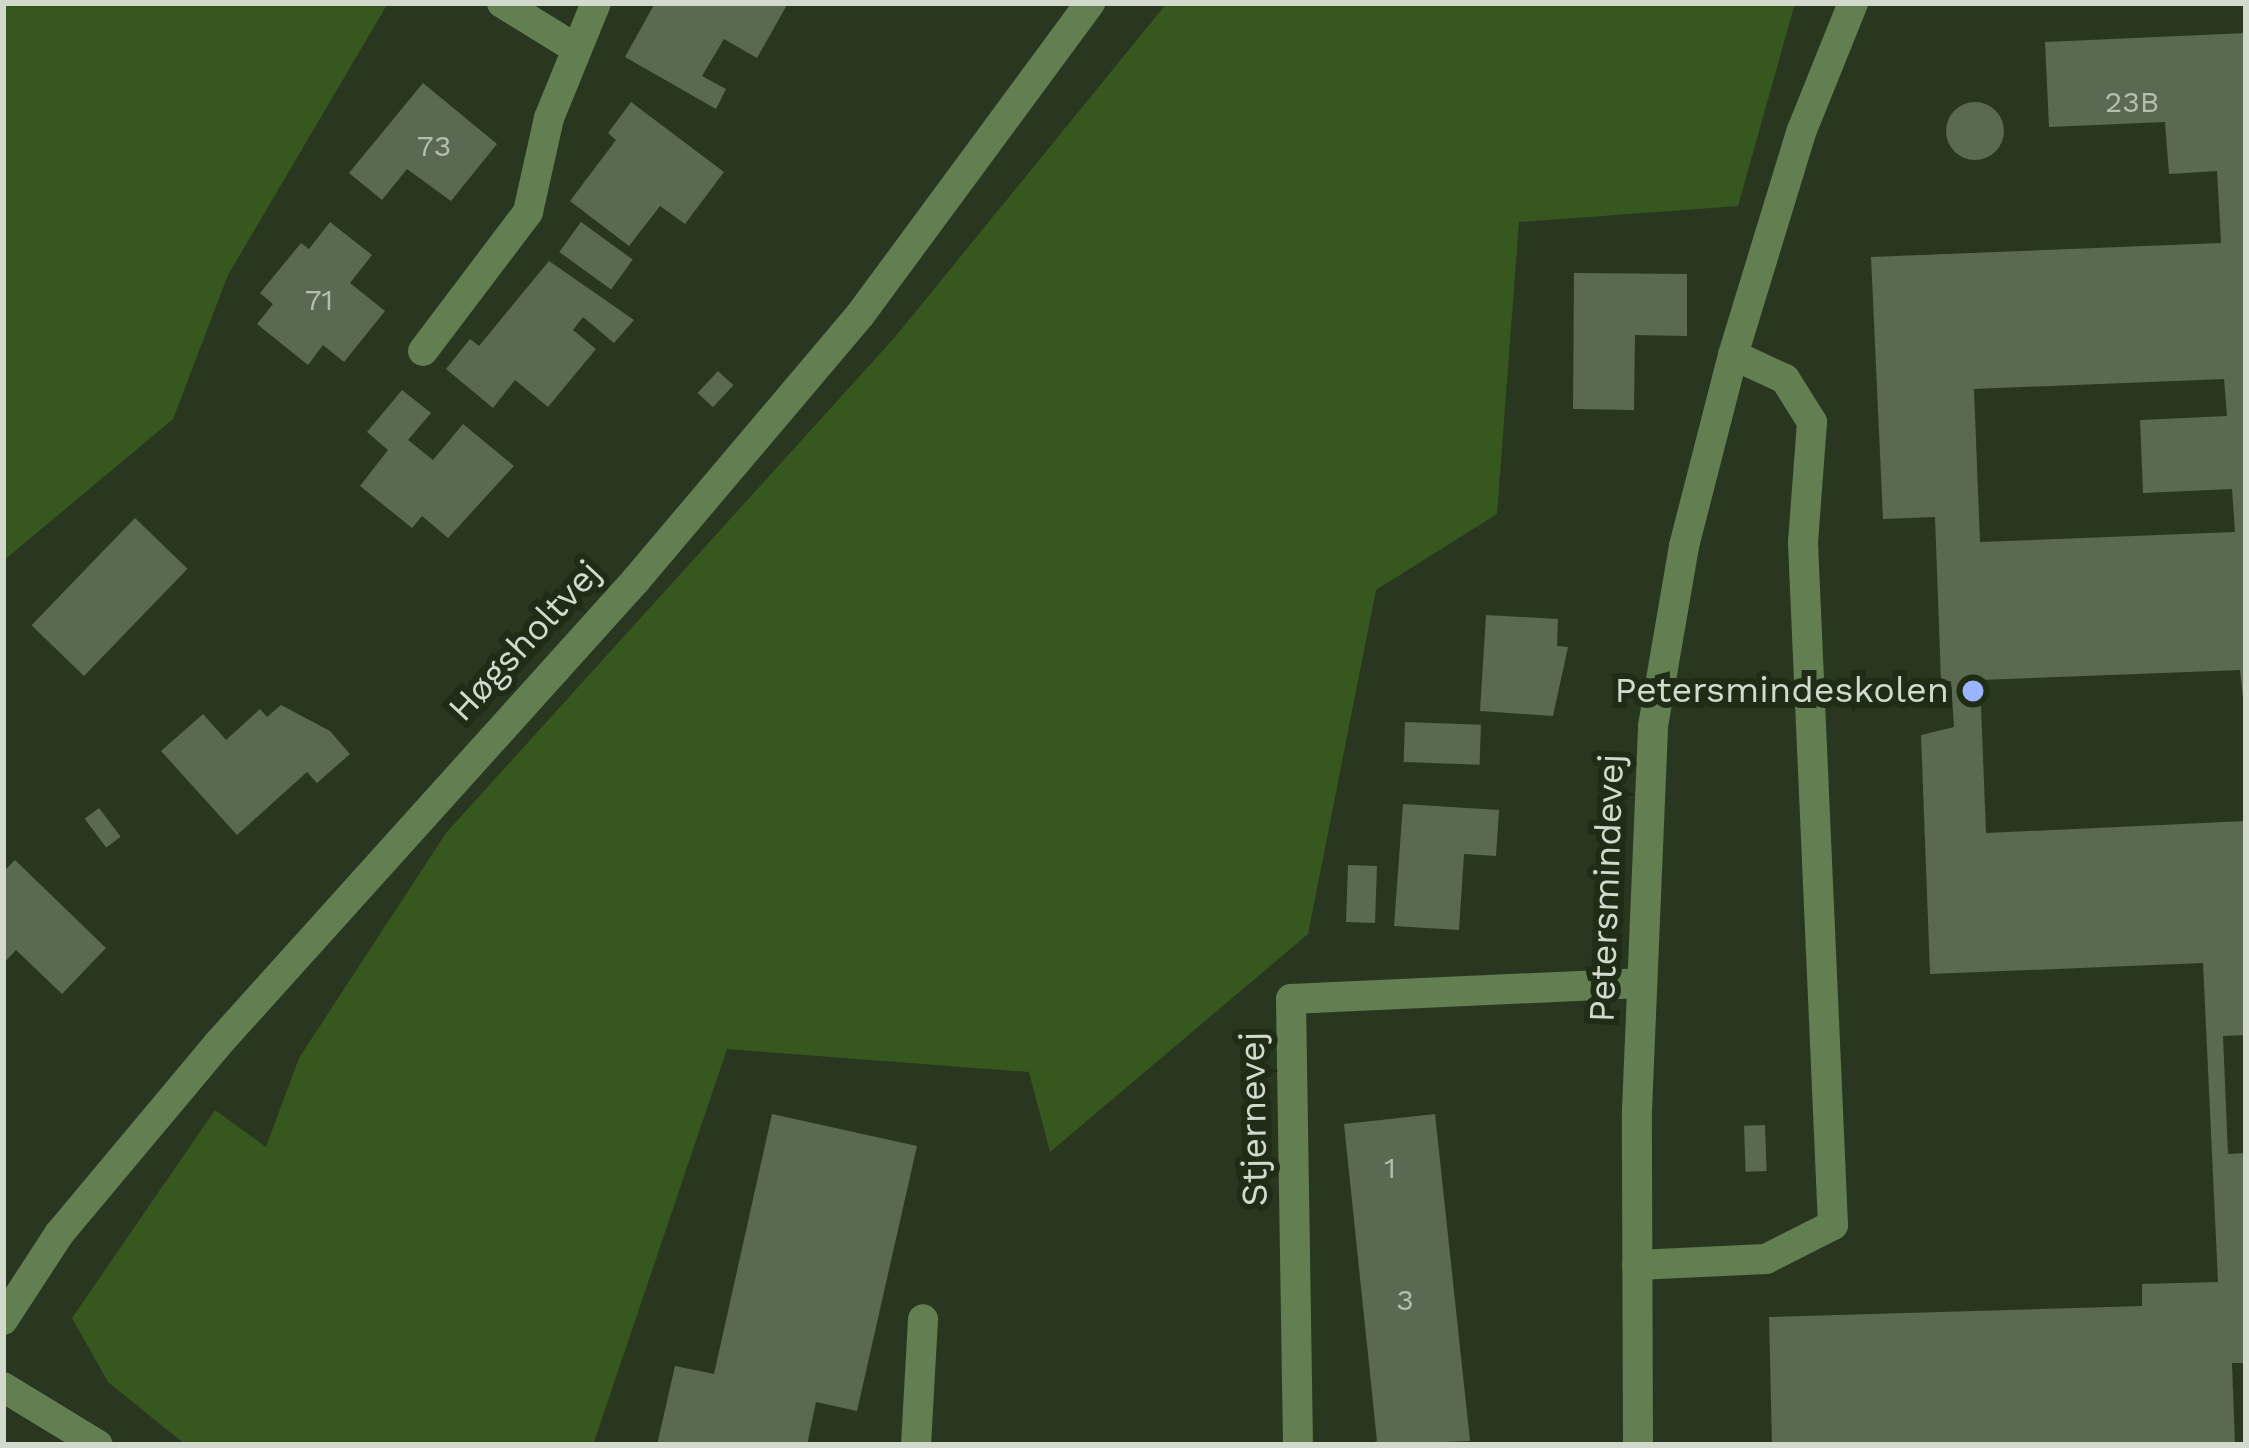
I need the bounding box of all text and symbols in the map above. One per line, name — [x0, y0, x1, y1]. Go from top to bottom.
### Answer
house number: 23B — [2105, 84, 2159, 120]
house number: 73 — [417, 128, 451, 164]
house number: 71 — [305, 282, 333, 318]
street label: Høgsholtvej — [440, 552, 610, 730]
place label: Petersmindeskolen — [1614, 669, 1949, 713]
marker: Petersmindeskolen — [1960, 678, 1986, 704]
street label: Petersmindevej — [1581, 753, 1633, 1023]
street label: Stjernevej — [1231, 1031, 1277, 1207]
house number: 1 — [1384, 1150, 1396, 1186]
house number: 3 — [1396, 1282, 1414, 1318]

